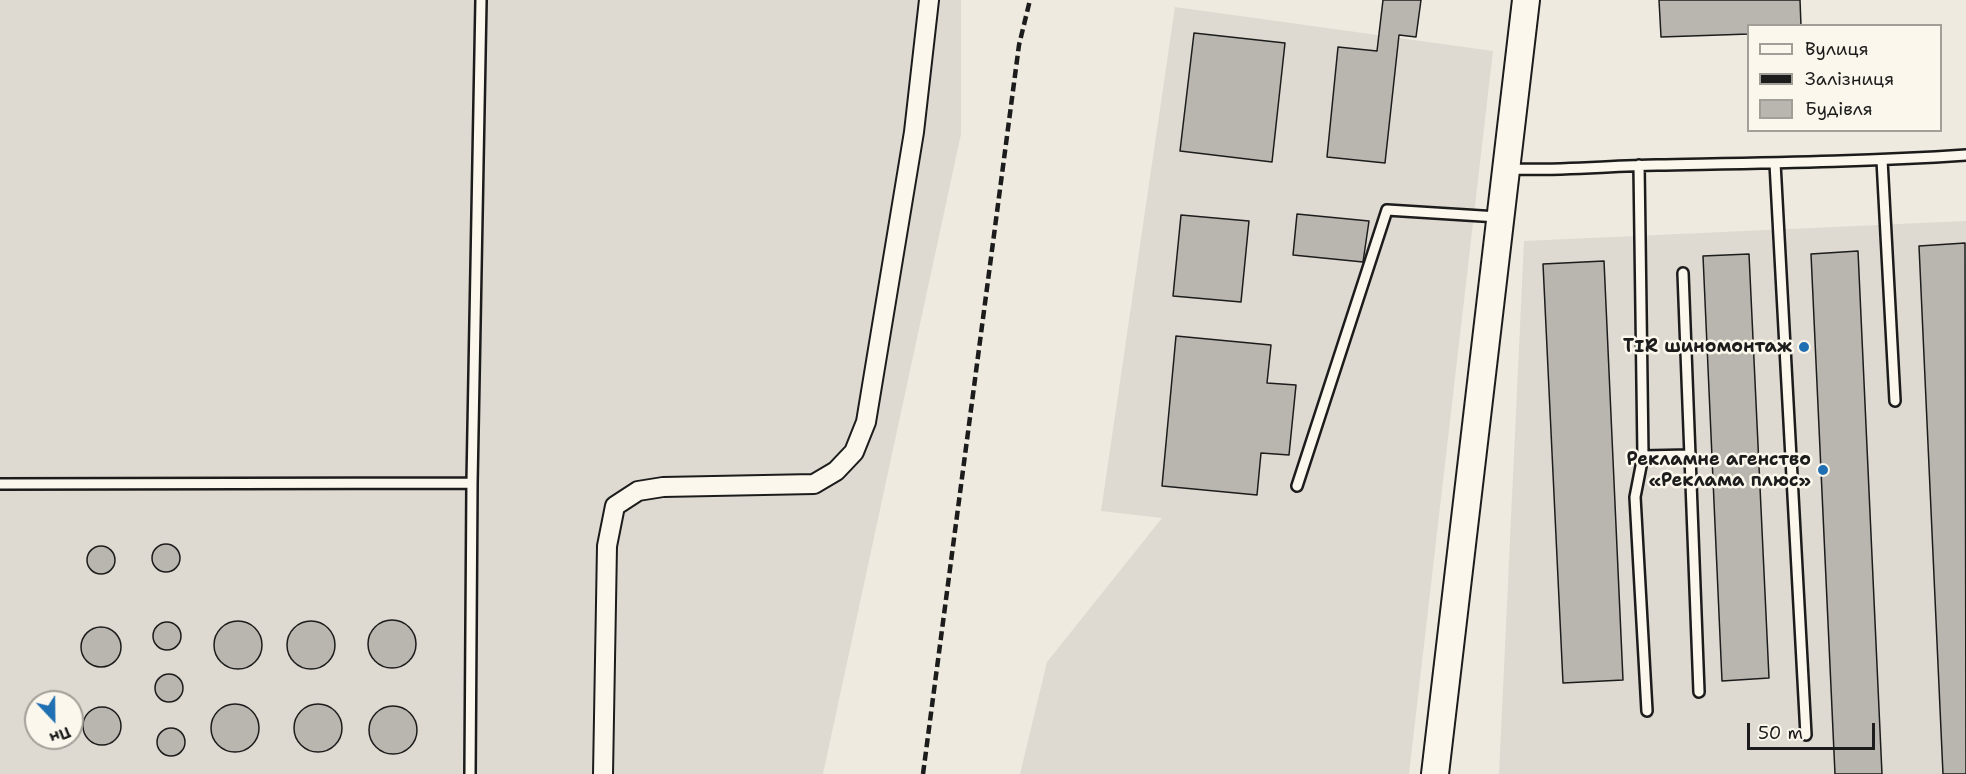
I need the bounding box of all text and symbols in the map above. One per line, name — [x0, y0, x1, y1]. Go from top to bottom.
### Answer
legend — [1747, 24, 1942, 132]
text: Вулиця — [1805, 37, 1869, 61]
text: Залізниця — [1805, 67, 1894, 91]
text: Будівля — [1805, 97, 1873, 121]
place label: TIR шиномонтаж — [1623, 336, 1792, 358]
marker: TIR шиномонтаж — [1797, 340, 1811, 354]
place label: Рекламне агенство «Реклама плюс» — [1626, 449, 1811, 492]
marker: Рекламне агенство «Реклама плюс» — [1816, 463, 1830, 477]
north arrow — [24, 690, 84, 750]
scale bar — [1750, 711, 1878, 749]
text: 50 m — [1758, 721, 1803, 745]
text: Пн — [46, 722, 74, 749]

